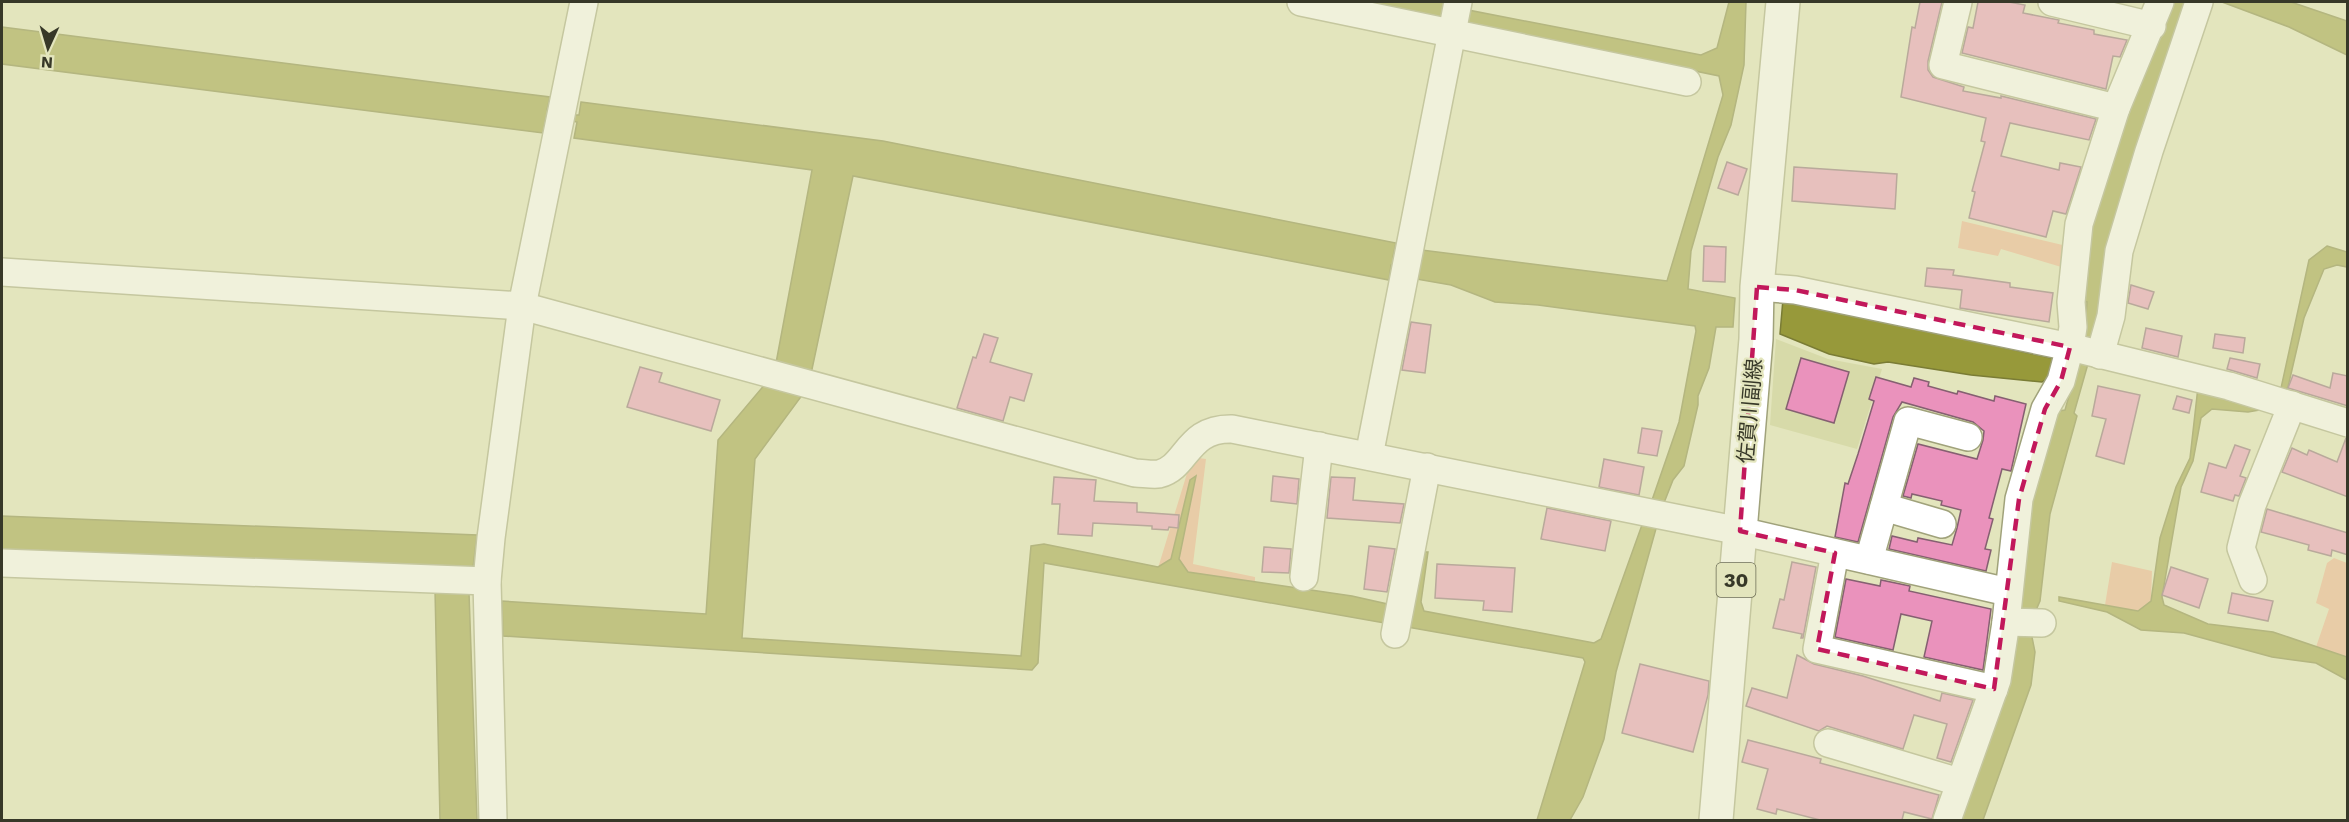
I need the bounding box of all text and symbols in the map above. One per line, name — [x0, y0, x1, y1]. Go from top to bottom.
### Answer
north arrow — [18, 18, 78, 78]
text: N — [40, 53, 54, 72]
street label: 佐賀川副線 — [1732, 358, 1767, 464]
road number: 30 — [1716, 563, 1756, 597]

